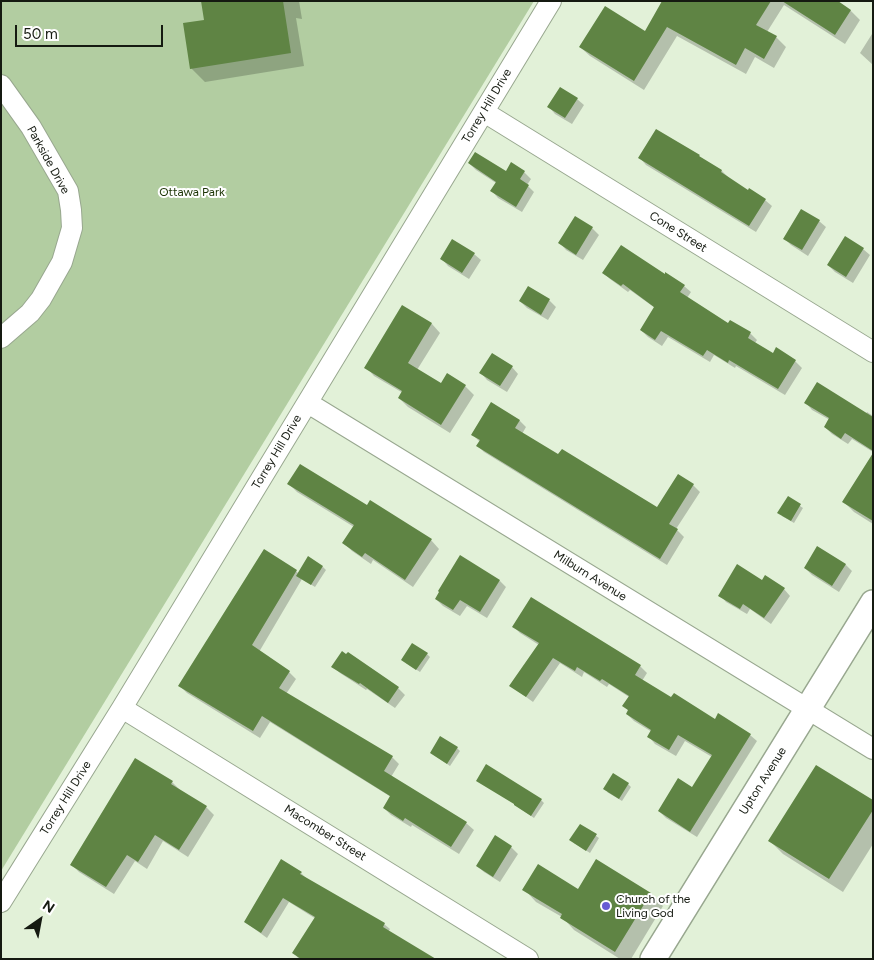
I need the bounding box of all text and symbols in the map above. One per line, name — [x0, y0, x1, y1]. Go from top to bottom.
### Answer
scale bar — [18, 15, 165, 47]
text: 50 m — [23, 25, 58, 43]
street label: Torrey Hill Drive — [459, 66, 515, 146]
street label: Parkside Drive — [23, 123, 73, 197]
park label: Ottawa Park — [159, 185, 225, 199]
street label: Cone Street — [646, 209, 710, 255]
street label: Torrey Hill Drive — [249, 412, 305, 492]
street label: Milburn Avenue — [551, 548, 629, 604]
street label: Upton Avenue — [736, 744, 790, 818]
street label: Torrey Hill Drive — [38, 758, 94, 838]
street label: Macomber Street — [281, 802, 369, 864]
place label: Church of the Living God — [616, 892, 690, 920]
north arrow — [15, 895, 65, 945]
text: N — [39, 897, 58, 917]
marker: Church of the Living God — [600, 900, 612, 912]

